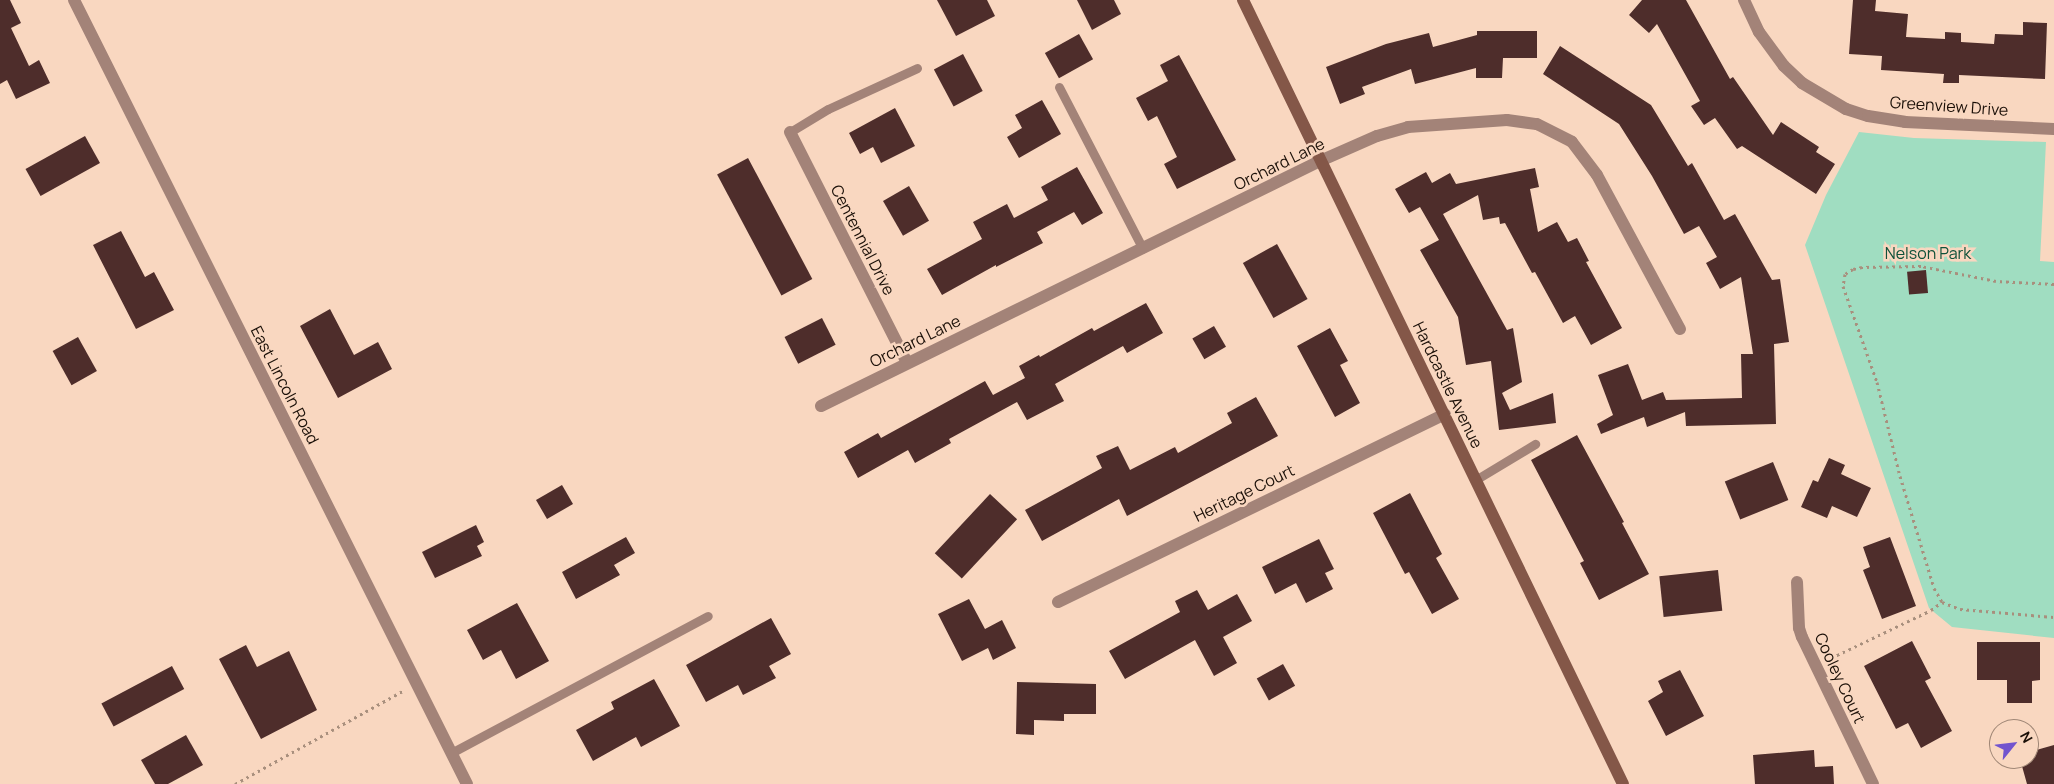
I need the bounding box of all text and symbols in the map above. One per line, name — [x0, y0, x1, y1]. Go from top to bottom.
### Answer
street label: Greenview Drive — [1889, 92, 2009, 120]
street label: Orchard Lane — [1230, 134, 1328, 194]
street label: Centennial Drive — [827, 182, 899, 298]
park label: Nelson Park — [1885, 243, 1971, 263]
street label: Orchard Lane — [866, 311, 964, 371]
street label: Hardcastle Avenue — [1409, 319, 1487, 451]
street label: East Lincoln Road — [247, 323, 323, 447]
street label: Heritage Court — [1190, 460, 1298, 526]
street label: Cooley Court — [1811, 630, 1869, 726]
north arrow — [1989, 719, 2039, 769]
text: N — [2016, 728, 2037, 746]

